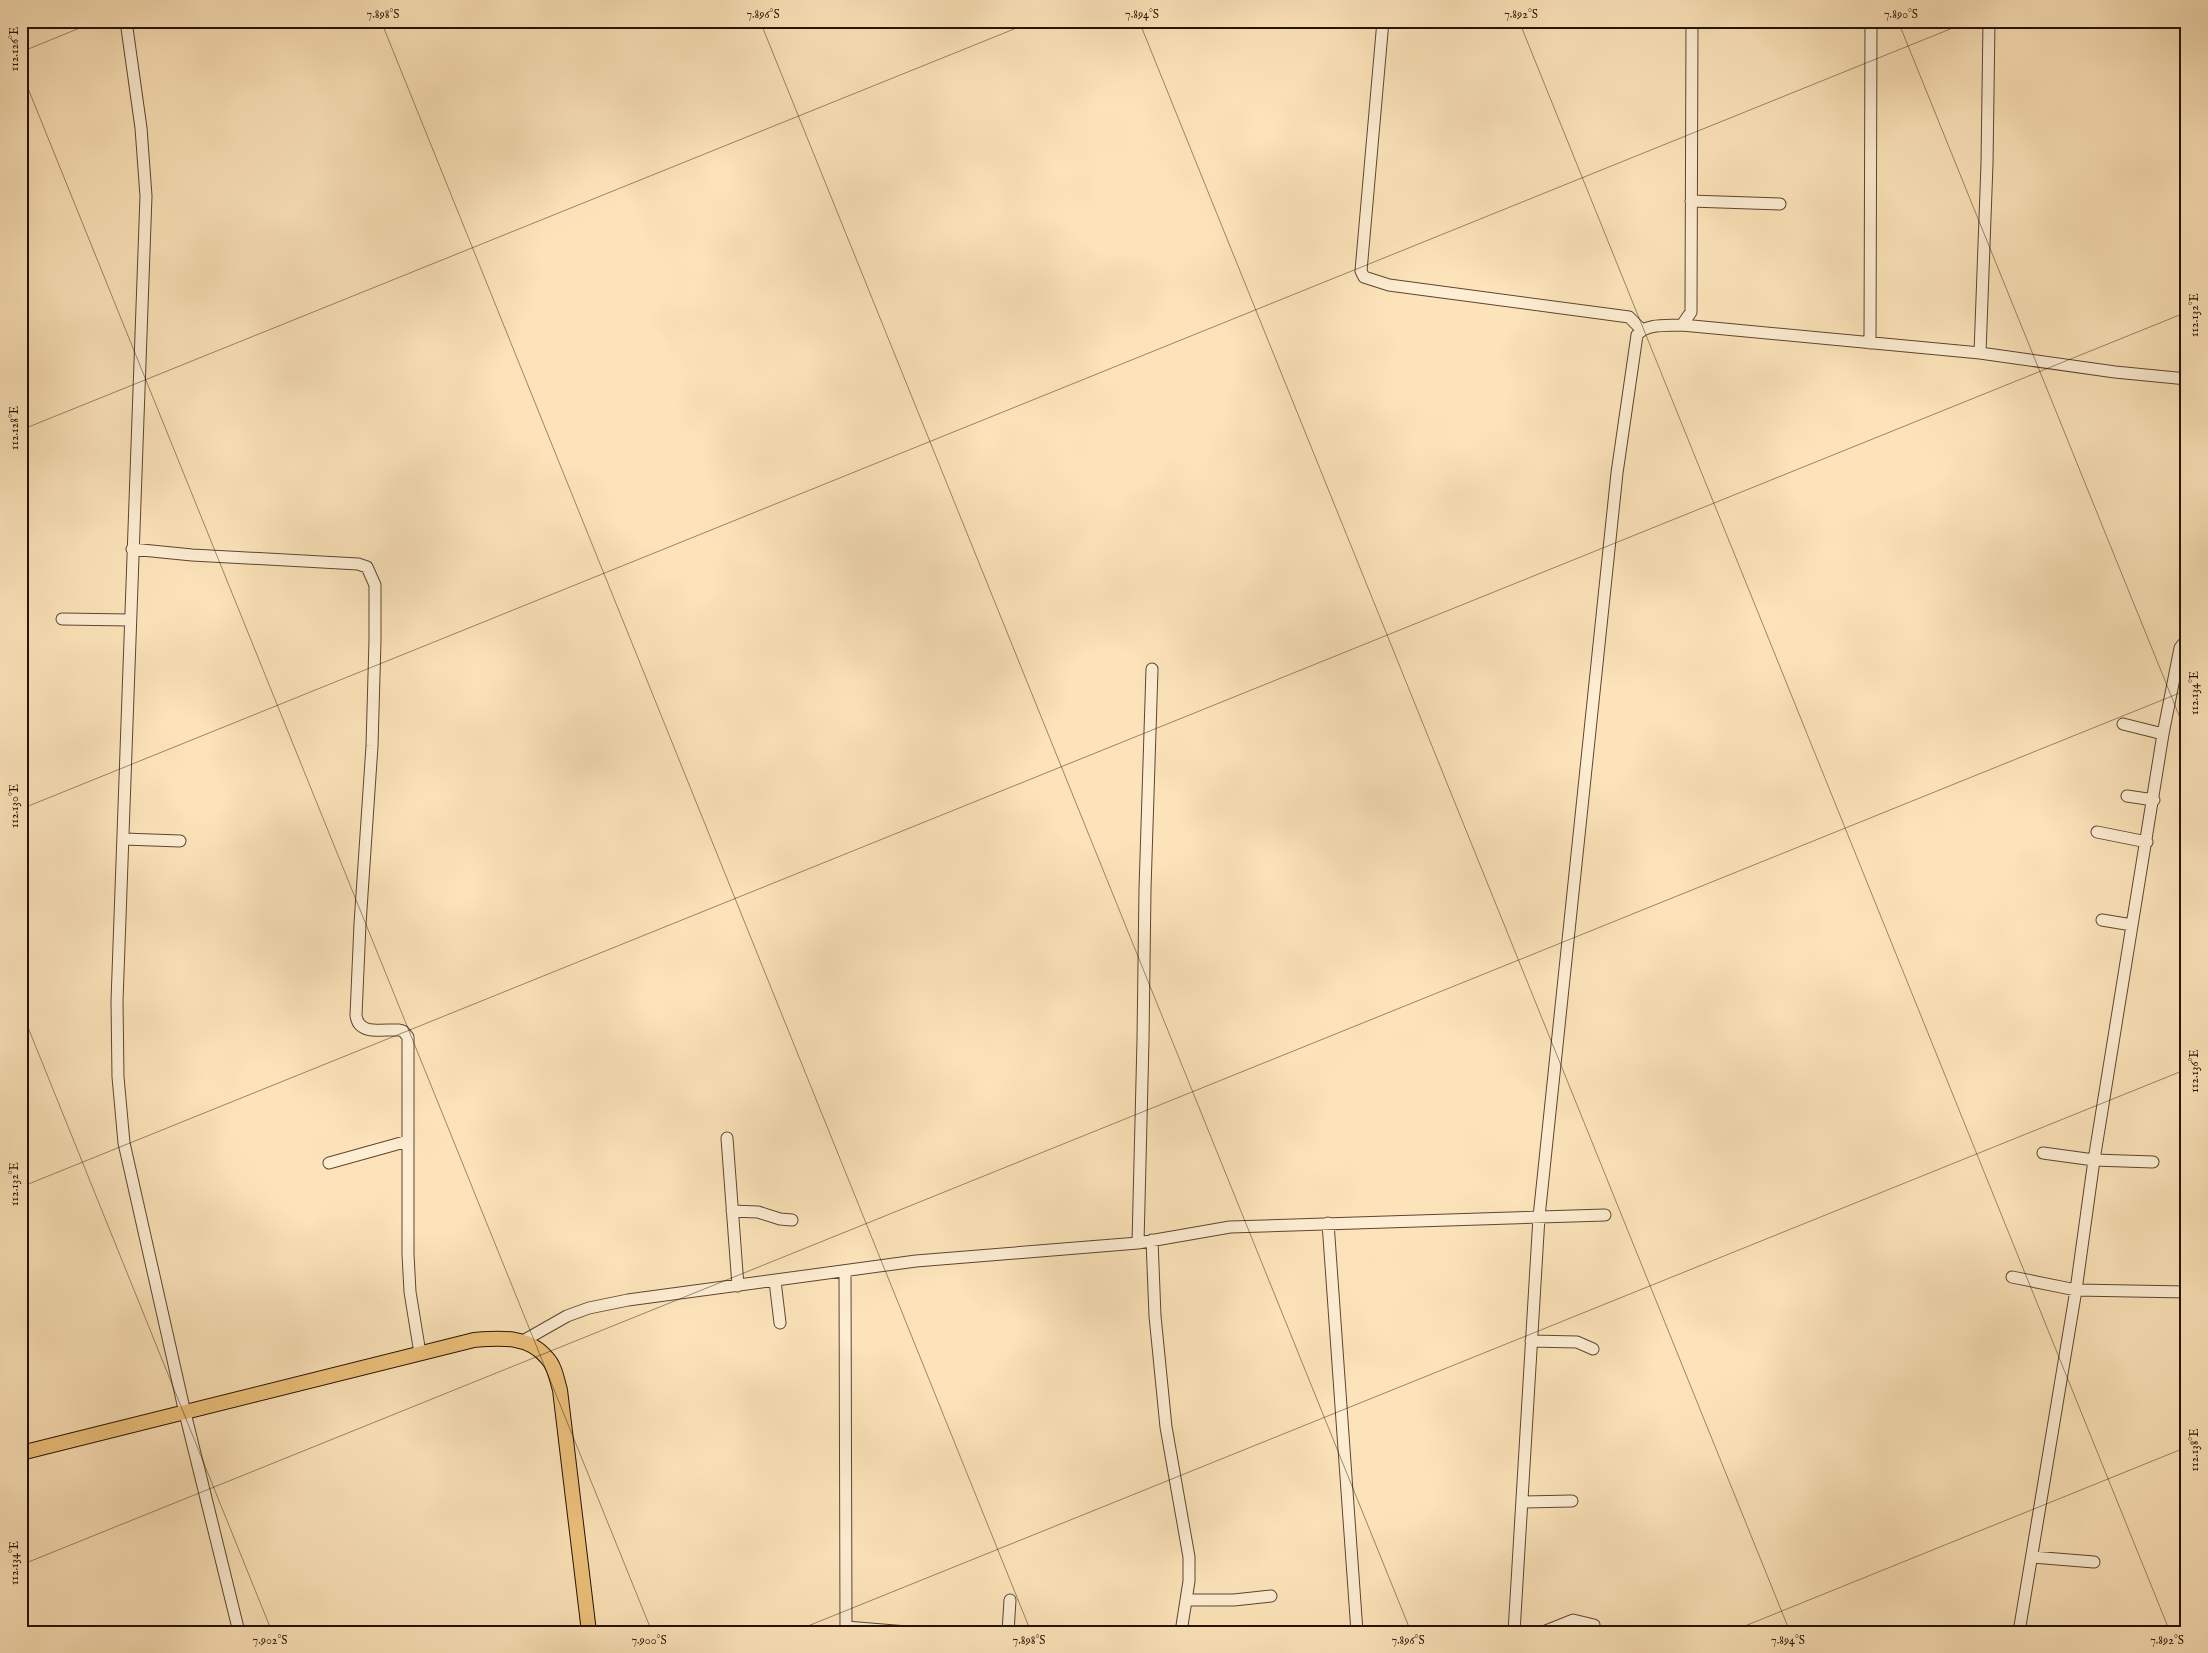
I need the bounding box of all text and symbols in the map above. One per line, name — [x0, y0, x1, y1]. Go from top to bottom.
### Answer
text: 7.898°S — [367, 7, 399, 22]
text: 7.896°S — [746, 7, 780, 22]
text: 7.894°S — [1125, 7, 1159, 22]
text: 7.892°S — [1504, 7, 1538, 22]
text: 7.890°S — [1884, 7, 1918, 22]
text: 112.126°E — [7, 27, 22, 71]
text: 112.132°E — [2187, 293, 2202, 337]
text: 112.128°E — [7, 406, 22, 450]
text: 112.134°E — [2187, 671, 2202, 715]
text: 112.130°E — [7, 784, 22, 828]
text: 112.136°E — [2187, 1049, 2202, 1093]
text: 112.132°E — [7, 1162, 22, 1206]
text: 112.138°E — [2187, 1429, 2202, 1471]
text: 112.134°E — [7, 1541, 22, 1585]
text: 7.902°S — [253, 1633, 287, 1648]
text: 7.900°S — [631, 1633, 667, 1648]
text: 7.898°S — [1013, 1633, 1045, 1648]
text: 7.896°S — [1391, 1633, 1425, 1648]
text: 7.894°S — [1771, 1633, 1805, 1648]
text: 7.892°S — [2150, 1633, 2184, 1648]

